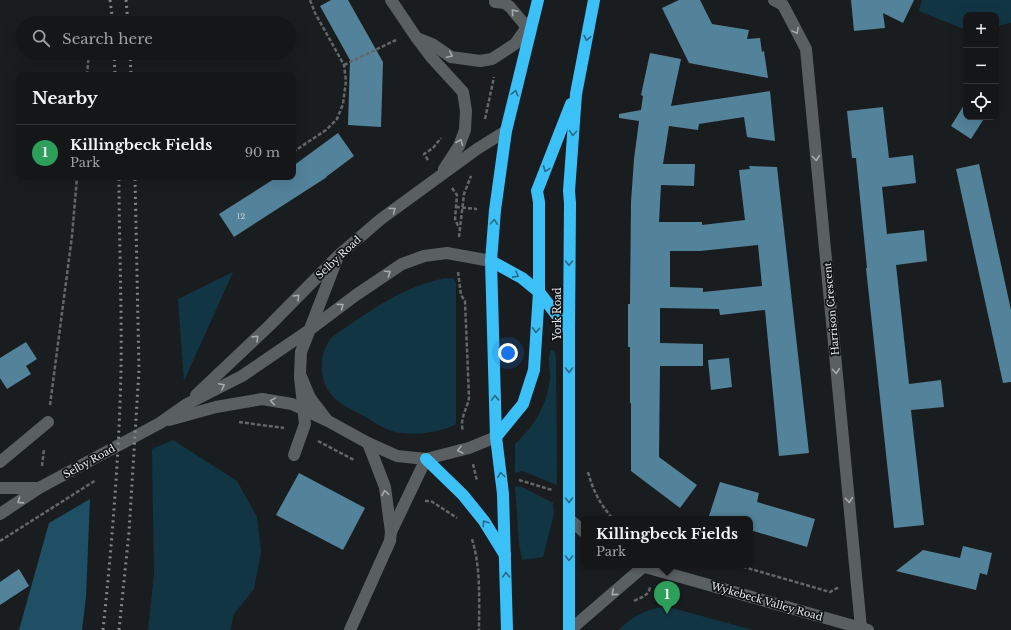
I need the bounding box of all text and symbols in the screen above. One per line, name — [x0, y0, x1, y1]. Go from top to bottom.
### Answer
one-way arrow — [512, 9, 519, 17]
map controls — [963, 12, 999, 120]
button: + — [963, 12, 999, 48]
search box — [16, 16, 296, 60]
icon: search — [30, 27, 52, 49]
one-way arrow — [791, 27, 799, 34]
text: Search here — [62, 29, 153, 48]
one-way arrow — [583, 35, 591, 41]
button: − — [963, 48, 999, 84]
one-way arrow — [446, 50, 453, 58]
button: locate — [963, 84, 999, 120]
text: Nearby — [32, 88, 98, 109]
one-way arrow — [510, 89, 519, 96]
one-way arrow — [568, 130, 577, 136]
text: Killingbeck Fields — [70, 135, 212, 154]
one-way arrow — [456, 138, 464, 145]
text: 1 — [42, 144, 48, 161]
text: 90 m — [245, 144, 280, 161]
text: Park — [70, 154, 100, 171]
one-way arrow — [812, 155, 821, 161]
one-way arrow — [542, 166, 550, 173]
one-way arrow — [389, 208, 396, 215]
house number: 12 — [237, 211, 245, 221]
one-way arrow — [490, 219, 499, 225]
street label: Selby Road — [313, 233, 364, 282]
one-way arrow — [565, 260, 573, 266]
street label: Harrison Crescent — [821, 262, 842, 356]
one-way arrow — [384, 270, 391, 278]
one-way arrow — [512, 270, 519, 277]
street label: York Road — [551, 287, 564, 342]
one-way arrow — [292, 294, 300, 302]
one-way arrow — [337, 304, 344, 311]
one-way arrow — [532, 327, 541, 333]
one-way arrow — [251, 335, 259, 343]
your location — [498, 343, 518, 363]
one-way arrow — [565, 367, 573, 373]
one-way arrow — [832, 368, 841, 374]
one-way arrow — [218, 384, 225, 391]
one-way arrow — [491, 395, 499, 401]
one-way arrow — [270, 397, 276, 406]
street label: Selby Road — [61, 442, 118, 481]
one-way arrow — [456, 445, 463, 454]
one-way arrow — [497, 472, 506, 479]
one-way arrow — [381, 490, 390, 496]
one-way arrow — [17, 497, 24, 504]
one-way arrow — [565, 497, 573, 503]
one-way arrow — [844, 497, 853, 503]
popup — [581, 516, 753, 568]
one-way arrow — [482, 520, 489, 527]
text: Killingbeck Fields — [596, 524, 738, 543]
text: Park — [596, 543, 626, 560]
one-way arrow — [565, 555, 573, 561]
one-way arrow — [502, 572, 510, 578]
street label: Wykebeck Valley Road — [709, 579, 824, 624]
pin: 1 — [654, 581, 680, 614]
one-way arrow — [611, 588, 618, 595]

